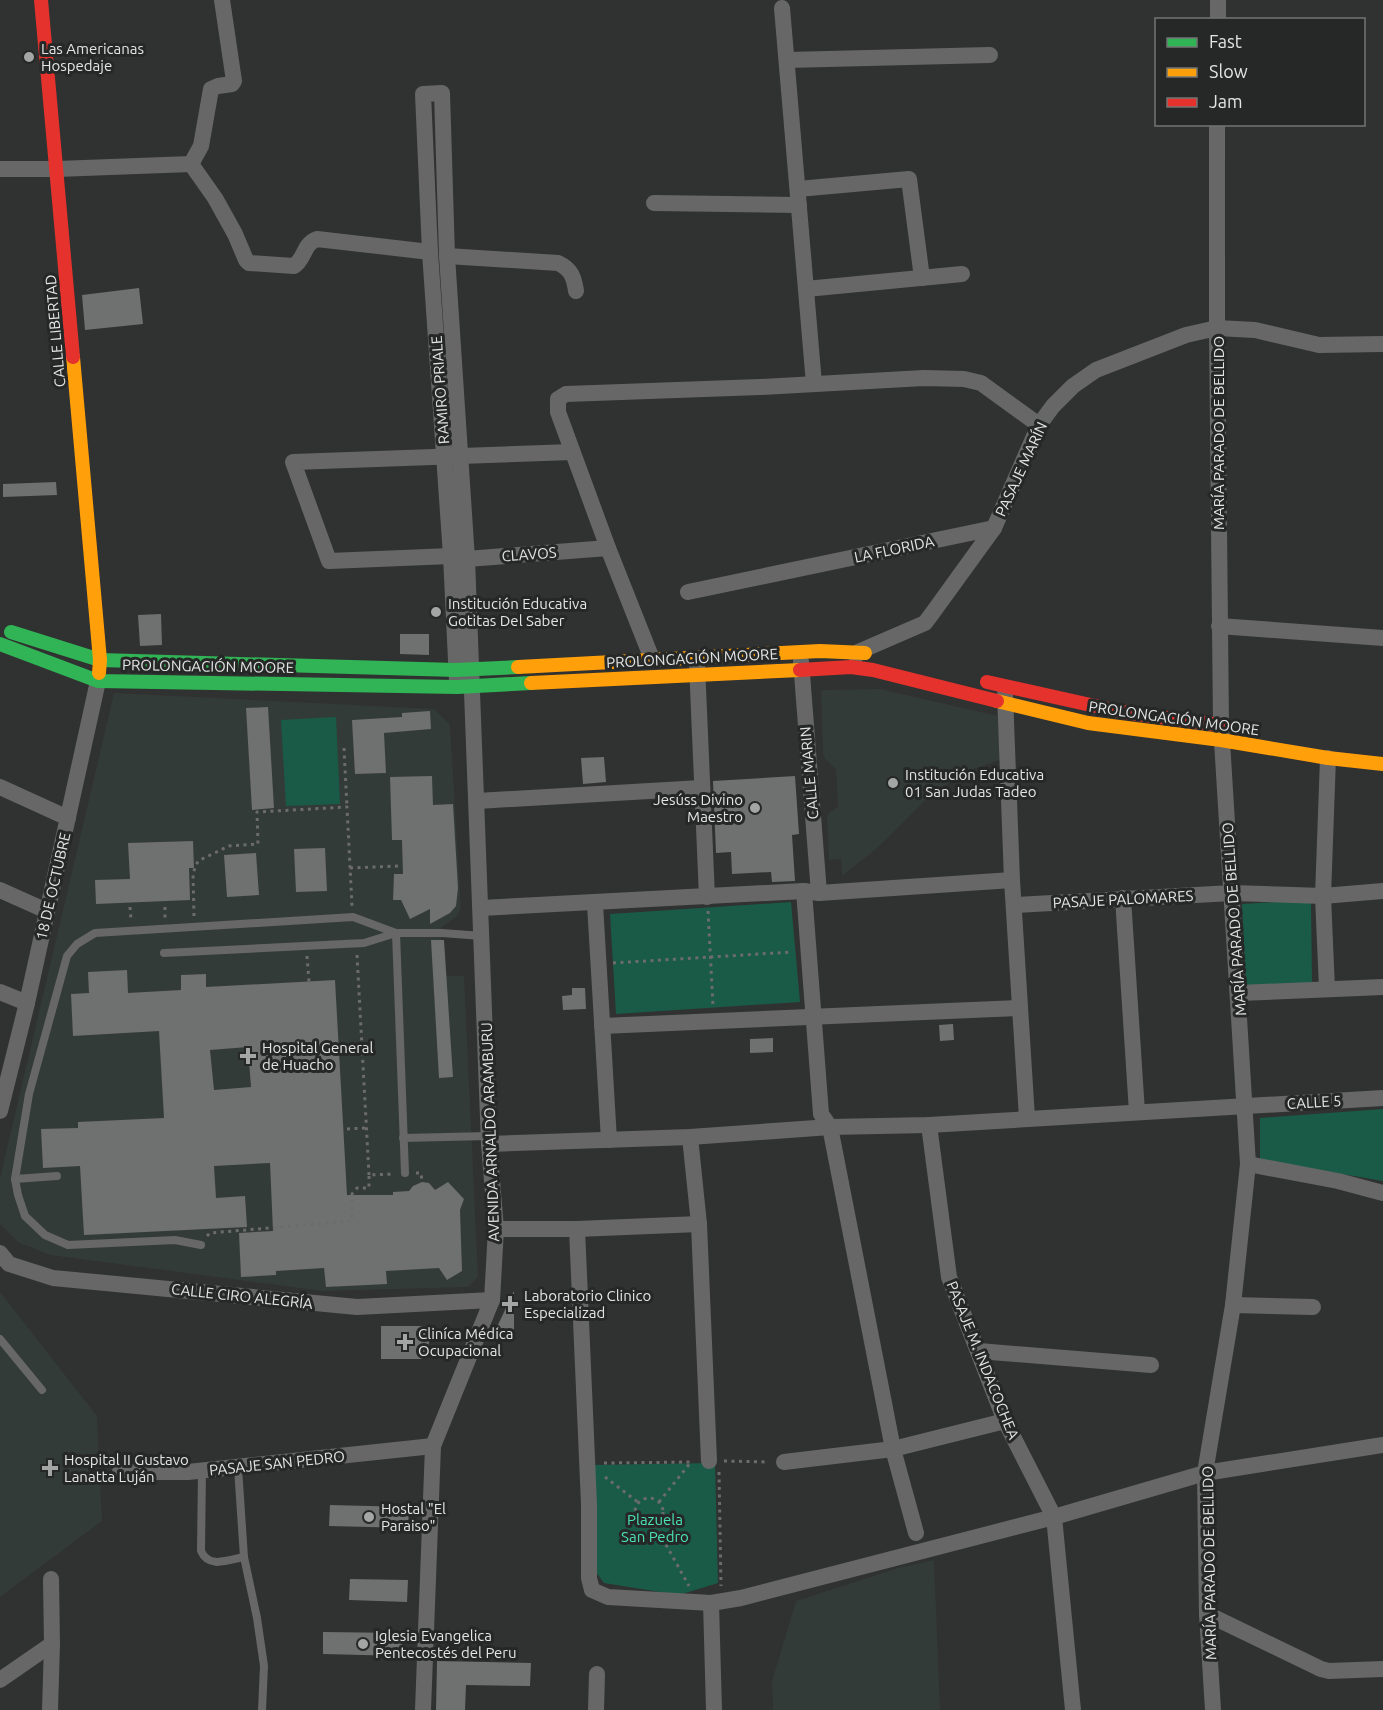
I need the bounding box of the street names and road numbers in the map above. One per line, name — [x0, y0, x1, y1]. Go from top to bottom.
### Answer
street label: CALLE LIBERTAD — [42, 274, 68, 388]
street label: RAMIRO PRIALE — [428, 335, 452, 445]
street label: MARÍA PARADO DE BELLIDO — [1210, 336, 1227, 530]
street label: PASAJE MARÍN — [992, 419, 1050, 519]
street label: LA FLORIDA — [852, 532, 936, 566]
street label: CLAVOS — [501, 544, 557, 564]
street label: PROLONGACIÓN MOORE — [606, 645, 778, 671]
street label: PROLONGACIÓN MOORE — [122, 656, 294, 676]
street label: PROLONGACIÓN MOORE — [1088, 698, 1260, 738]
street label: CALLE MARIN — [796, 726, 822, 820]
street label: MARÍA PARADO DE BELLIDO — [1219, 822, 1249, 1016]
street label: 18 DE OCTUBRE — [32, 831, 74, 941]
street label: PASAJE PALOMARES — [1052, 887, 1194, 911]
street label: AVENIDA ARNALDO ARAMBURU — [478, 1022, 502, 1242]
street label: CALLE 5 — [1286, 1092, 1342, 1112]
street label: PASAJE M. INDACOCHEA — [943, 1278, 1023, 1442]
street label: CALLE CIRO ALEGRÍA — [170, 1280, 314, 1312]
street label: PASAJE SAN PEDRO — [208, 1447, 346, 1479]
street label: MARÍA PARADO DE BELLIDO — [1199, 1466, 1219, 1660]

